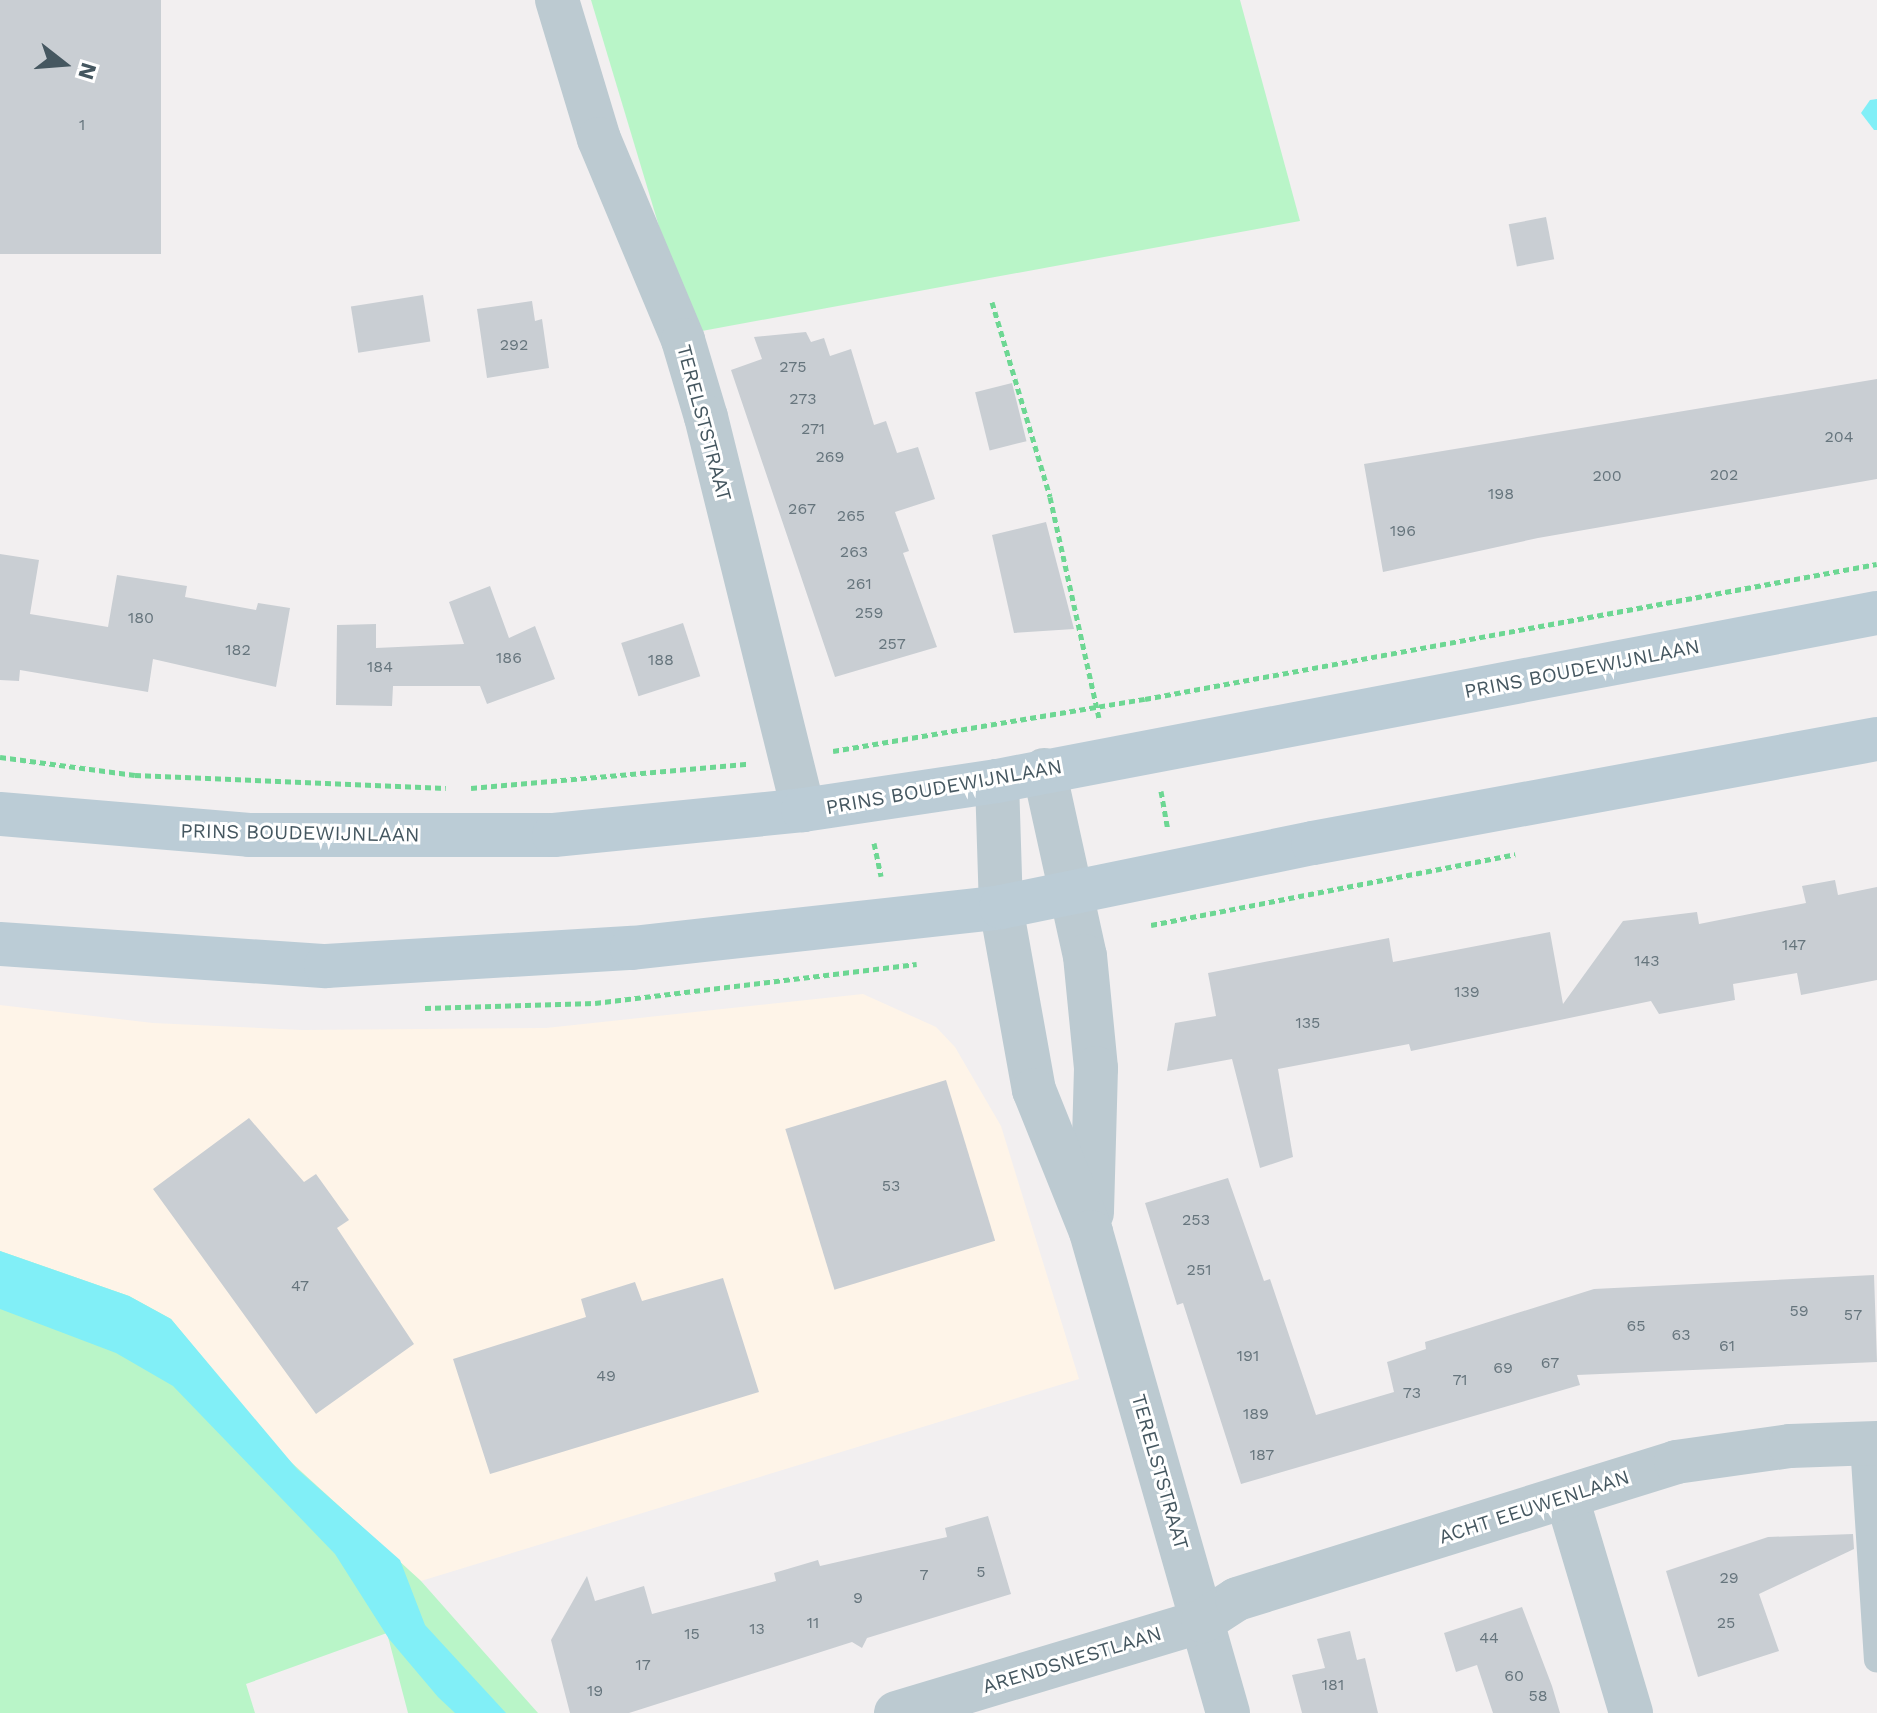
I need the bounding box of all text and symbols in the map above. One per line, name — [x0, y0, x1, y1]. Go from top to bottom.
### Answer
north arrow — [24, 24, 104, 104]
text: N — [73, 60, 102, 83]
house number: 1 — [79, 115, 85, 135]
house number: 292 — [500, 335, 528, 355]
street label: TERELSTSTRAAT — [672, 342, 736, 504]
house number: 275 — [779, 357, 807, 377]
house number: 273 — [789, 389, 817, 409]
house number: 271 — [801, 419, 825, 439]
house number: 204 — [1824, 427, 1854, 447]
house number: 269 — [816, 447, 844, 467]
house number: 202 — [1710, 465, 1738, 485]
house number: 200 — [1592, 466, 1622, 486]
house number: 198 — [1488, 484, 1514, 504]
house number: 267 — [788, 499, 816, 519]
house number: 265 — [837, 506, 865, 526]
house number: 196 — [1390, 521, 1416, 541]
house number: 263 — [840, 542, 868, 562]
house number: 261 — [846, 574, 872, 594]
house number: 259 — [855, 603, 883, 623]
house number: 180 — [128, 608, 154, 628]
house number: 257 — [878, 634, 906, 654]
street label: PRINS BOUDEWIJNLAAN — [1462, 634, 1702, 704]
house number: 182 — [225, 640, 251, 660]
house number: 186 — [496, 648, 522, 668]
house number: 188 — [648, 650, 674, 670]
house number: 184 — [367, 657, 393, 677]
street label: PRINS BOUDEWIJNLAAN — [824, 754, 1064, 820]
street label: PRINS BOUDEWIJNLAAN — [180, 819, 420, 847]
house number: 147 — [1782, 935, 1806, 955]
house number: 143 — [1634, 951, 1660, 971]
house number: 139 — [1454, 982, 1480, 1002]
house number: 135 — [1296, 1013, 1320, 1033]
house number: 53 — [882, 1176, 900, 1196]
house number: 253 — [1182, 1210, 1210, 1230]
house number: 251 — [1187, 1260, 1211, 1280]
house number: 47 — [291, 1276, 309, 1296]
house number: 59 — [1789, 1301, 1809, 1321]
house number: 57 — [1844, 1305, 1862, 1325]
house number: 65 — [1626, 1316, 1646, 1336]
house number: 63 — [1671, 1325, 1691, 1345]
house number: 61 — [1719, 1336, 1735, 1356]
house number: 191 — [1237, 1346, 1259, 1366]
house number: 67 — [1541, 1353, 1559, 1373]
house number: 69 — [1493, 1358, 1513, 1378]
house number: 49 — [596, 1366, 616, 1386]
house number: 71 — [1452, 1370, 1468, 1390]
house number: 73 — [1403, 1383, 1421, 1403]
street label: TERELSTSTRAAT — [1126, 1391, 1194, 1553]
house number: 189 — [1243, 1404, 1269, 1424]
house number: 187 — [1250, 1445, 1274, 1465]
street label: ACHT EEUWENLAAN — [1435, 1465, 1633, 1549]
house number: 5 — [976, 1562, 986, 1582]
house number: 7 — [920, 1565, 928, 1585]
house number: 29 — [1719, 1568, 1739, 1588]
house number: 9 — [853, 1588, 863, 1608]
house number: 11 — [807, 1613, 819, 1633]
house number: 25 — [1717, 1613, 1735, 1633]
house number: 13 — [749, 1619, 765, 1639]
street label: ARENDSNESTLAAN — [980, 1621, 1164, 1699]
house number: 15 — [684, 1624, 700, 1644]
house number: 44 — [1479, 1628, 1499, 1648]
house number: 17 — [635, 1655, 651, 1675]
house number: 60 — [1504, 1666, 1524, 1686]
house number: 181 — [1322, 1675, 1344, 1695]
house number: 19 — [587, 1681, 603, 1701]
house number: 58 — [1528, 1686, 1548, 1706]

